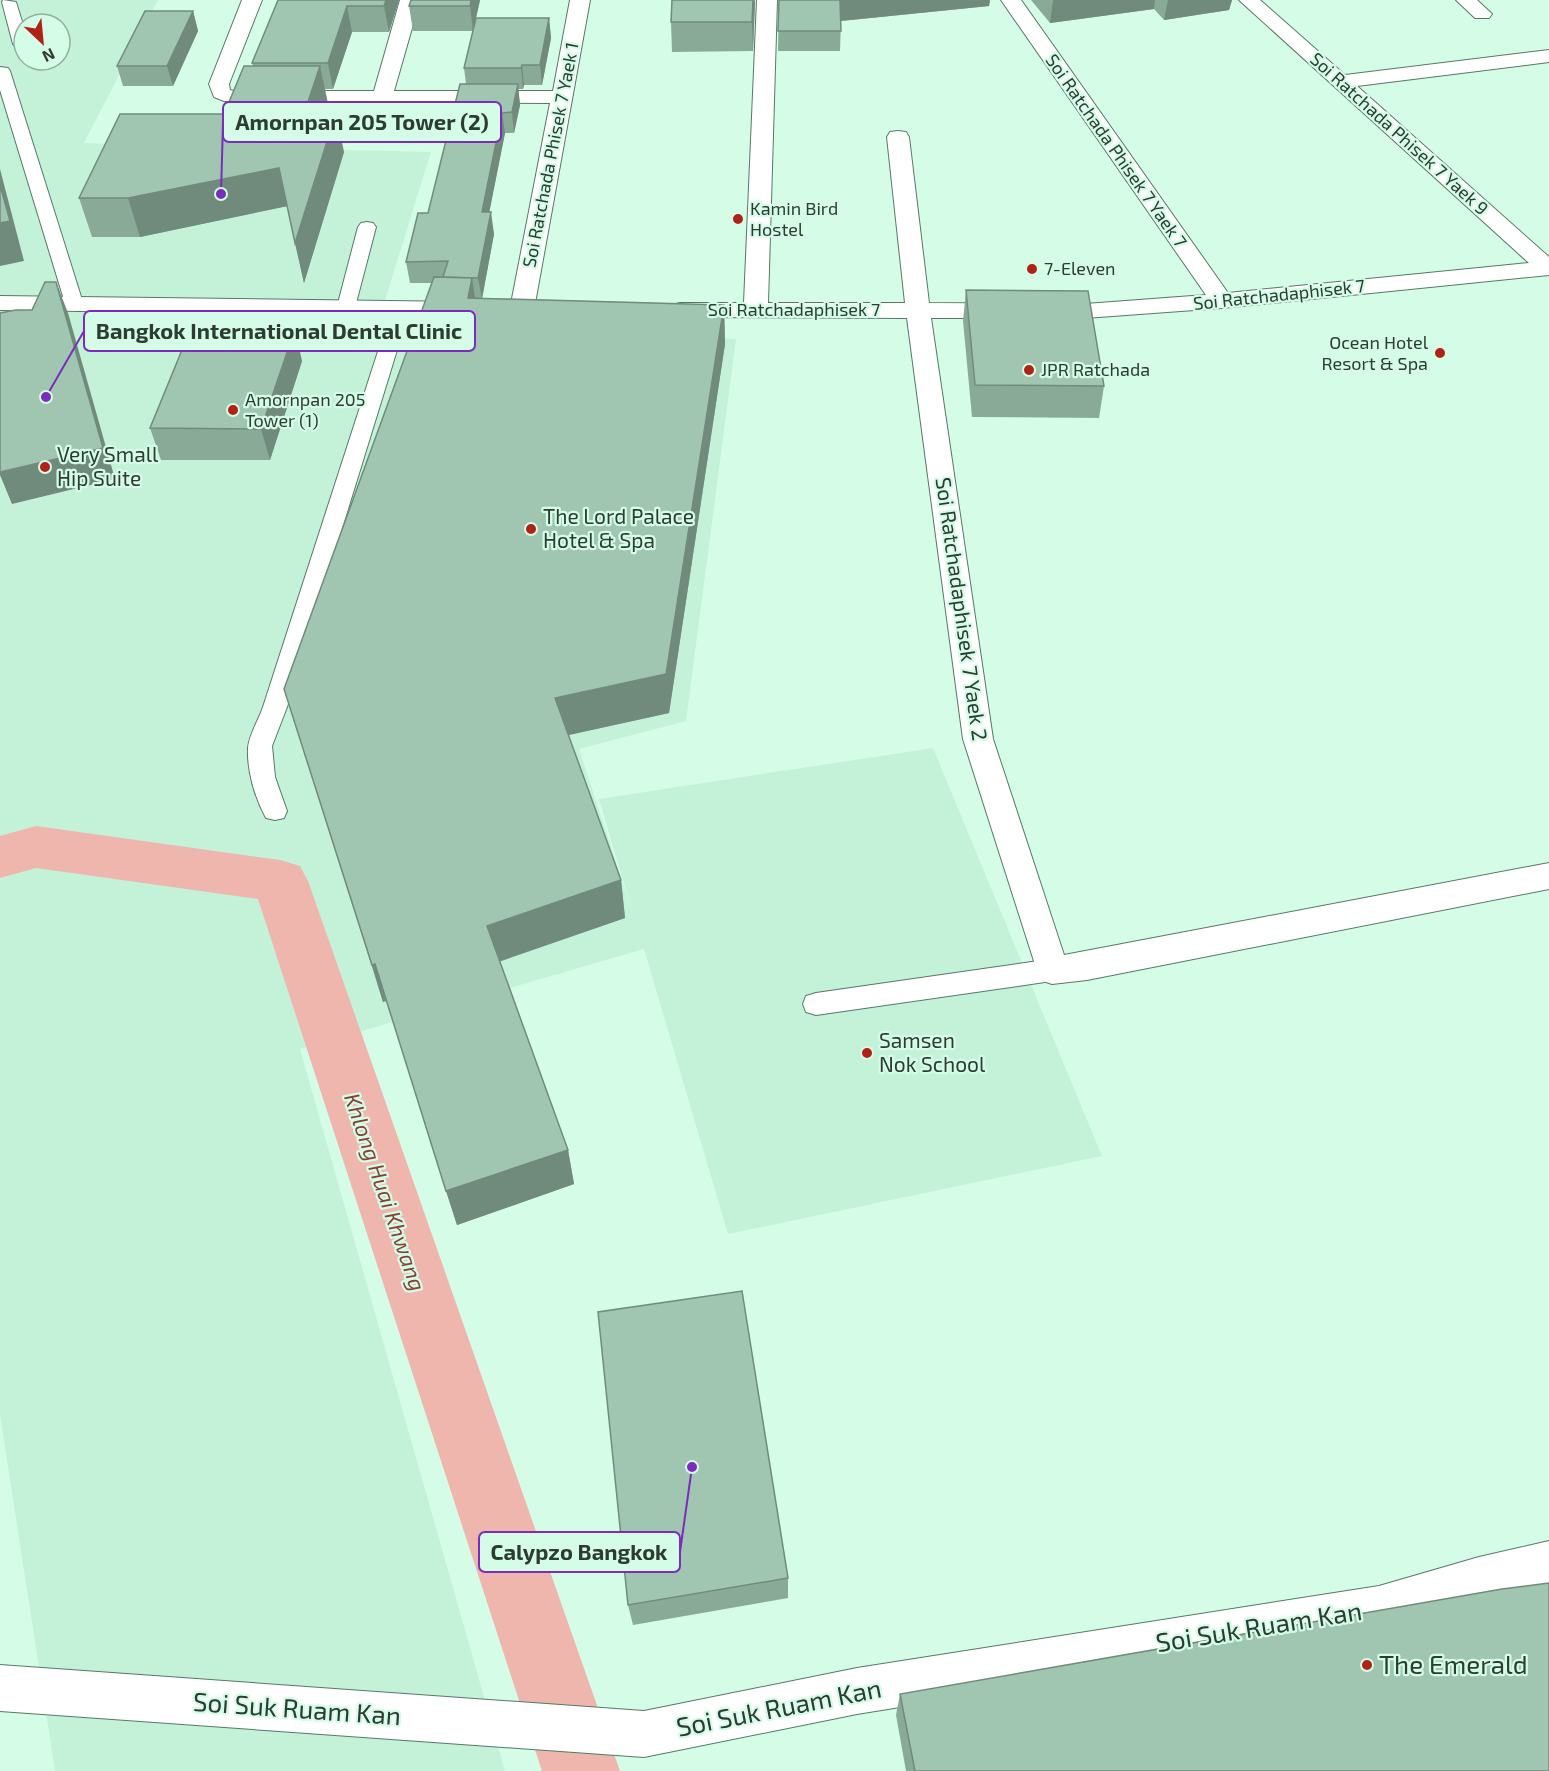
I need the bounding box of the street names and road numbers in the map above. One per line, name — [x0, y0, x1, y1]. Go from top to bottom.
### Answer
street label: Soi Ratchada Phisek 7 Yaek 1 — [517, 40, 583, 269]
street label: Soi Ratchada Phisek 7 Yaek 9 — [1306, 47, 1493, 219]
street label: Soi Ratchada Phisek 7 Yaek 7 — [1042, 49, 1192, 251]
street label: Soi Ratchadaphisek 7 — [1192, 274, 1366, 314]
street label: Soi Ratchadaphisek 7 — [708, 298, 880, 320]
street label: Soi Ratchadaphisek 7 Yaek 2 — [932, 475, 993, 742]
street label: Soi Suk Ruam Kan — [1153, 1594, 1364, 1657]
street label: Soi Suk Ruam Kan — [674, 1671, 884, 1742]
street label: Soi Suk Ruam Kan — [192, 1685, 402, 1730]

